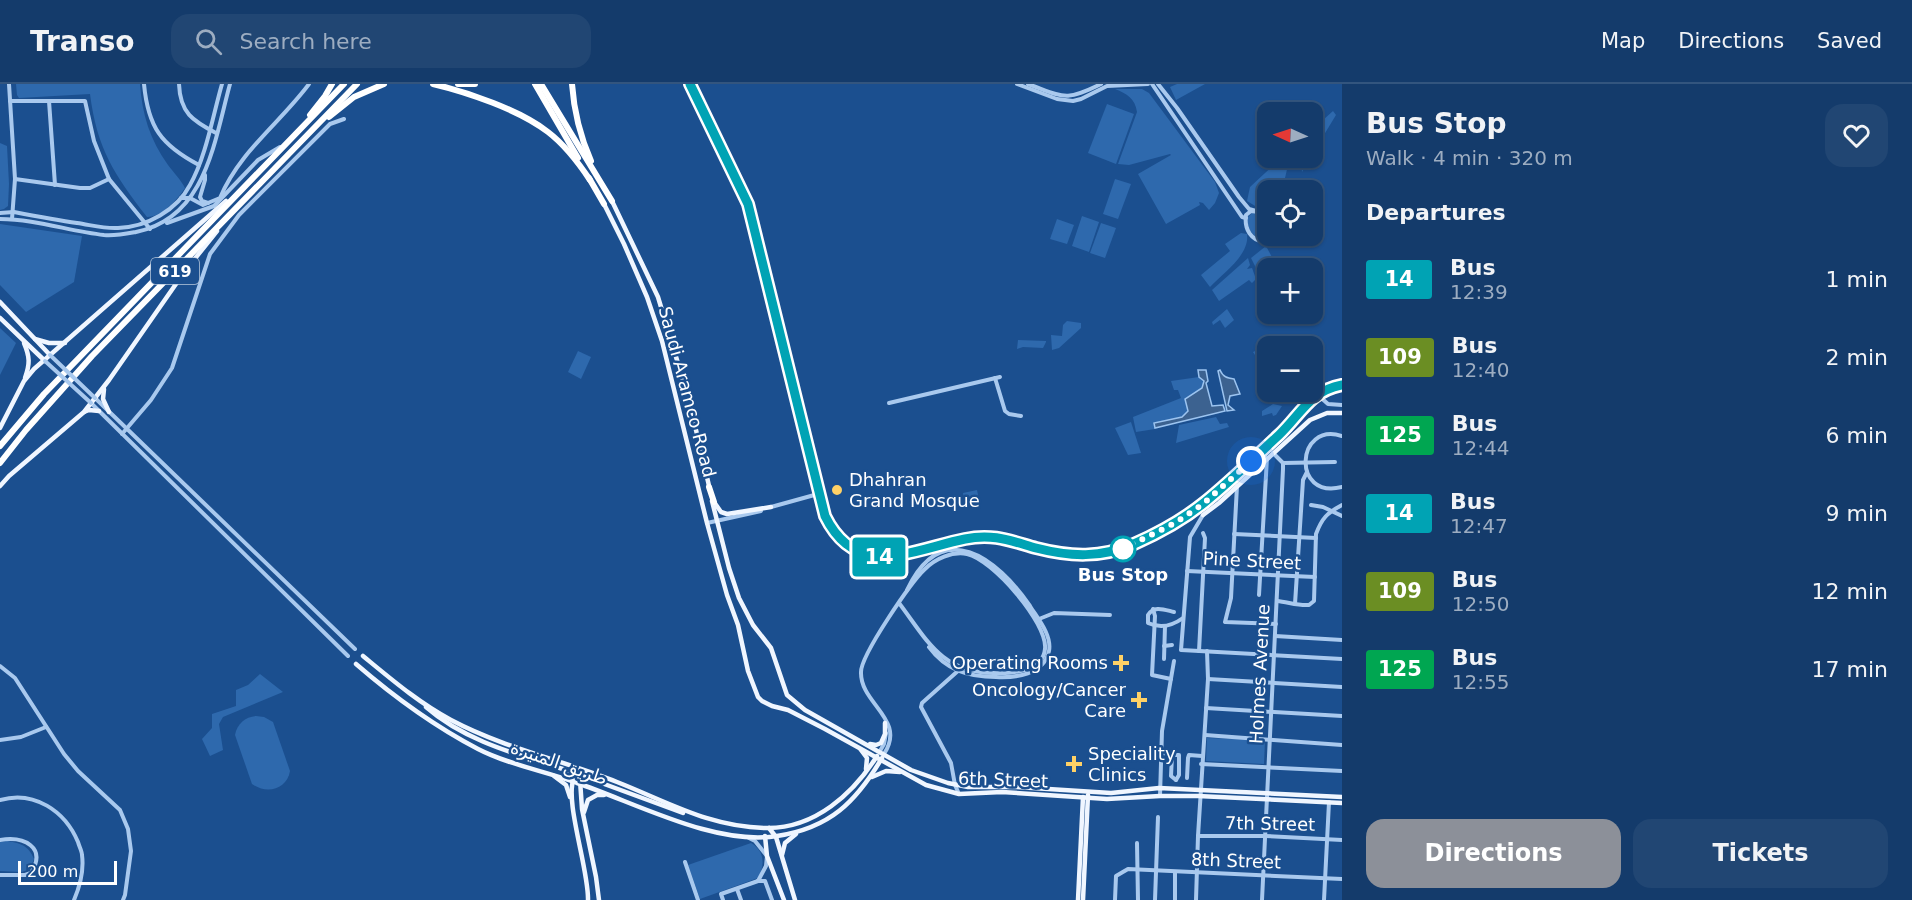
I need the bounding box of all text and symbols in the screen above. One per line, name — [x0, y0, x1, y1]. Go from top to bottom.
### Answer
search box — [171, 14, 591, 68]
text: Transo — [30, 25, 135, 58]
icon: search — [192, 25, 225, 58]
text: Search here — [240, 29, 372, 54]
text: Map — [1601, 29, 1645, 53]
text: Directions — [1678, 29, 1784, 53]
text: Saved — [1817, 29, 1882, 53]
north arrow — [1257, 102, 1323, 168]
map controls — [1257, 102, 1323, 402]
button: heart — [1825, 104, 1888, 167]
text: Bus Stop — [1366, 107, 1507, 140]
text: Walk · 4 min · 320 m — [1366, 146, 1573, 170]
button: locate — [1257, 180, 1323, 246]
text: Departures — [1366, 200, 1506, 225]
text: Bus — [1450, 255, 1496, 280]
road number: 619 — [151, 258, 199, 284]
button: + — [1257, 258, 1323, 324]
text: 14 — [1384, 267, 1414, 291]
text: 1 min — [1826, 267, 1888, 292]
text: 12:39 — [1450, 280, 1508, 304]
street label: Saudi Aramco Road — [655, 304, 720, 480]
text: Bus — [1452, 333, 1497, 358]
button: − — [1257, 336, 1323, 402]
text: 109 — [1378, 345, 1422, 369]
text: 2 min — [1826, 345, 1888, 370]
text: 12:40 — [1452, 358, 1509, 382]
text: Bus — [1452, 411, 1497, 436]
text: 125 — [1378, 423, 1422, 447]
text: 6 min — [1826, 423, 1888, 448]
text: 12:44 — [1452, 436, 1509, 460]
your location — [1236, 446, 1266, 476]
place label: Dhahran Grand Mosque — [849, 469, 980, 511]
marker: Dhahran Grand Mosque — [830, 483, 844, 497]
text: Bus — [1450, 489, 1496, 514]
text: 14 — [1384, 501, 1414, 525]
text: 9 min — [1826, 501, 1888, 526]
text: 12:47 — [1450, 514, 1508, 538]
marker: Bus Stop — [1110, 536, 1136, 562]
line badge: 14 — [852, 538, 906, 576]
text: 14 — [864, 545, 894, 569]
street label: Pine Street — [1202, 547, 1302, 574]
place label: Bus Stop — [1078, 564, 1168, 585]
text: Bus — [1452, 567, 1497, 592]
text: 109 — [1378, 579, 1422, 603]
text: 12 min — [1812, 579, 1888, 604]
text: 12:50 — [1452, 592, 1509, 616]
street label: Holmes Avenue — [1245, 603, 1274, 744]
text: Bus — [1452, 645, 1497, 670]
place label: Operating Rooms — [952, 652, 1108, 673]
marker: Operating Rooms — [1112, 654, 1130, 672]
text: 125 — [1378, 657, 1422, 681]
text: 17 min — [1812, 657, 1888, 682]
text: 12:55 — [1452, 670, 1509, 694]
place label: Oncology/Cancer Care — [972, 679, 1127, 721]
marker: Oncology/Cancer Care — [1130, 691, 1148, 709]
street label: طريق المنيرة — [508, 736, 610, 790]
place label: Speciality Clinics — [1088, 743, 1176, 785]
marker: Speciality Clinics — [1065, 755, 1083, 773]
street label: 6th Street — [958, 767, 1049, 792]
street label: 7th Street — [1225, 812, 1315, 835]
button: Directions — [1366, 819, 1621, 888]
button: Tickets — [1633, 819, 1888, 888]
street label: 8th Street — [1191, 848, 1282, 873]
scale bar — [18, 858, 117, 886]
text: 200 m — [27, 862, 78, 881]

